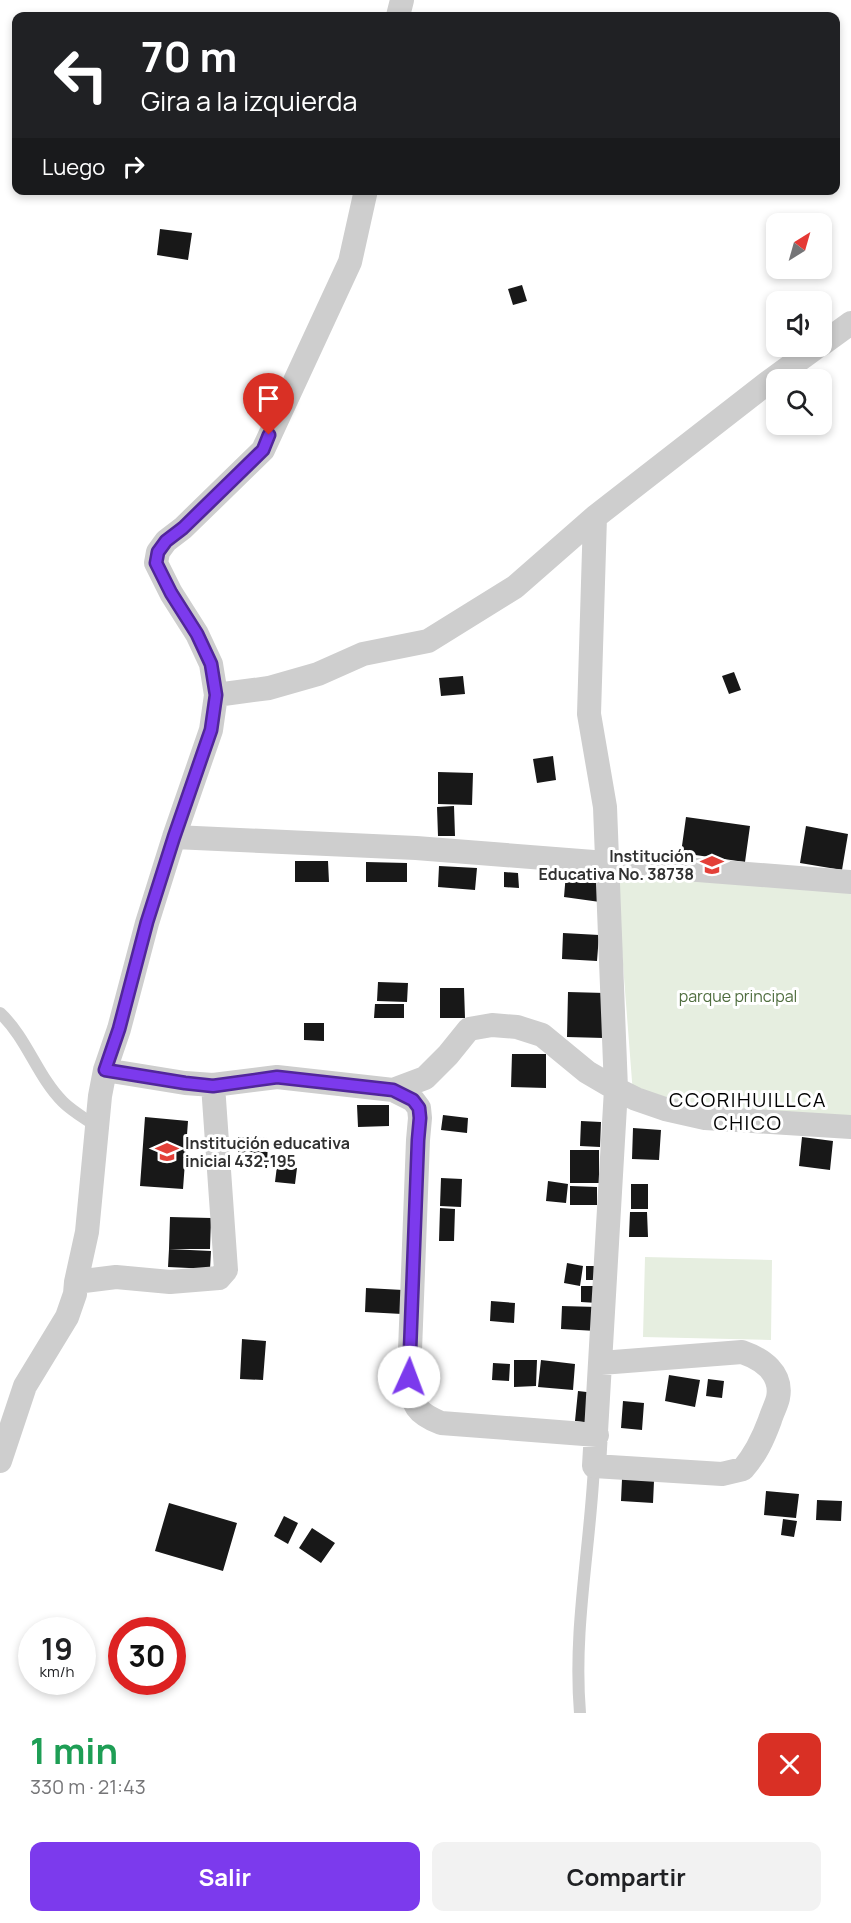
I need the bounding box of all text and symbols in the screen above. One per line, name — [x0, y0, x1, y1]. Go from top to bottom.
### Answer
text: 70 m — [141, 27, 237, 85]
icon: left — [42, 36, 120, 114]
text: Gira a la izquierda — [141, 82, 357, 119]
icon: right — [117, 150, 150, 183]
text: Luego — [42, 152, 105, 182]
north arrow — [766, 213, 832, 279]
map controls — [766, 213, 832, 435]
button: sound — [766, 291, 832, 357]
button: search — [766, 369, 832, 435]
pin — [243, 373, 294, 435]
icon: arrive — [252, 382, 285, 415]
place label: Institución Educativa No. 38738 — [538, 845, 694, 885]
school or university icon: Institución Educativa No. 38738 — [699, 852, 725, 878]
park label: parque principal — [679, 985, 797, 1007]
district label: CCORIHUILLCA CHICO — [669, 1086, 827, 1136]
place label: Institución educativa inicial 432-195 — [185, 1132, 350, 1172]
school or university icon: Institución educativa inicial 432-195 — [154, 1139, 180, 1165]
position arrow — [377, 1345, 441, 1409]
speed limit sign: 30 — [108, 1617, 186, 1695]
text: 19 — [41, 1628, 73, 1669]
text: km/h — [40, 1661, 74, 1682]
text: 1 min — [30, 1726, 118, 1775]
button: close — [758, 1733, 821, 1796]
text: 330 m · 21:43 — [30, 1773, 146, 1800]
button: Salir — [30, 1842, 420, 1911]
button: Compartir — [432, 1842, 821, 1911]

